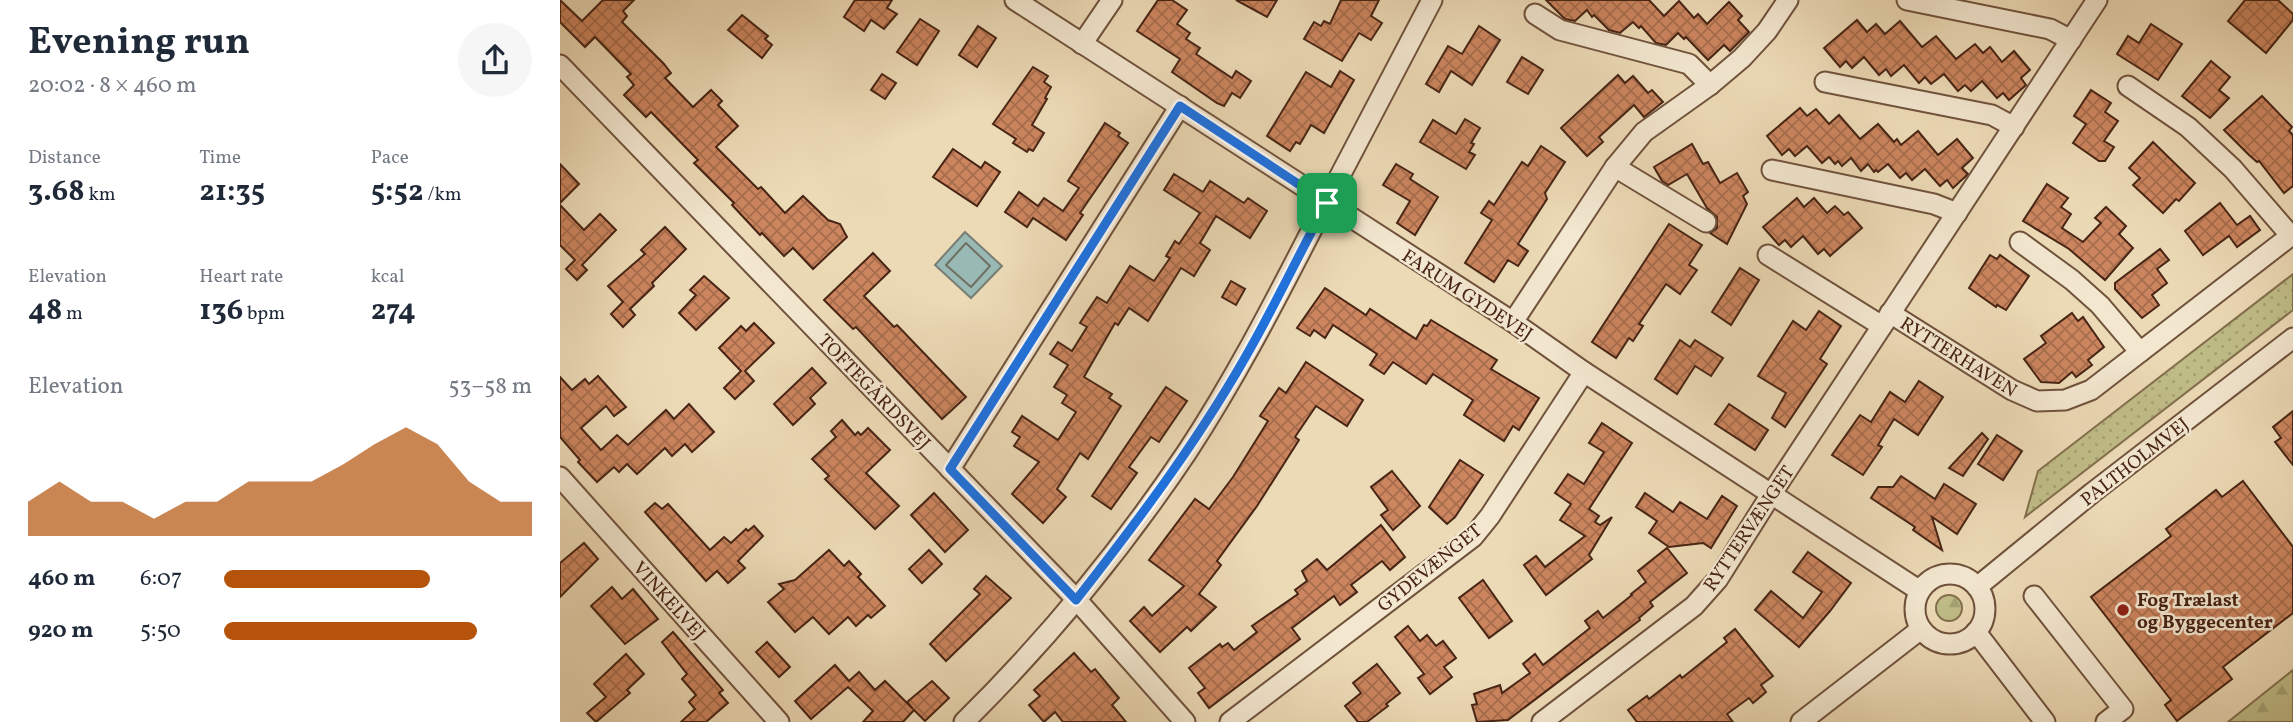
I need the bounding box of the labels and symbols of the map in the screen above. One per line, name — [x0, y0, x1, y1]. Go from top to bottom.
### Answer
pin — [1297, 173, 1357, 233]
street label: FARUM GYDEVEJ — [1396, 244, 1537, 348]
street label: RYTTERHAVEN — [1894, 311, 2021, 404]
street label: TOFTEGÅRDSVEJ — [811, 329, 936, 456]
street label: PALTHOLMVEJ — [2076, 412, 2195, 513]
street label: RYTTERVÆNGET — [1698, 461, 1801, 597]
street label: GYDEVÆNGET — [1372, 518, 1488, 619]
street label: VINKELVEJ — [626, 556, 711, 646]
place label: Fog Trælast og Byggecenter — [2137, 588, 2273, 636]
marker: Fog Trælast og Byggecenter — [2115, 602, 2131, 618]

